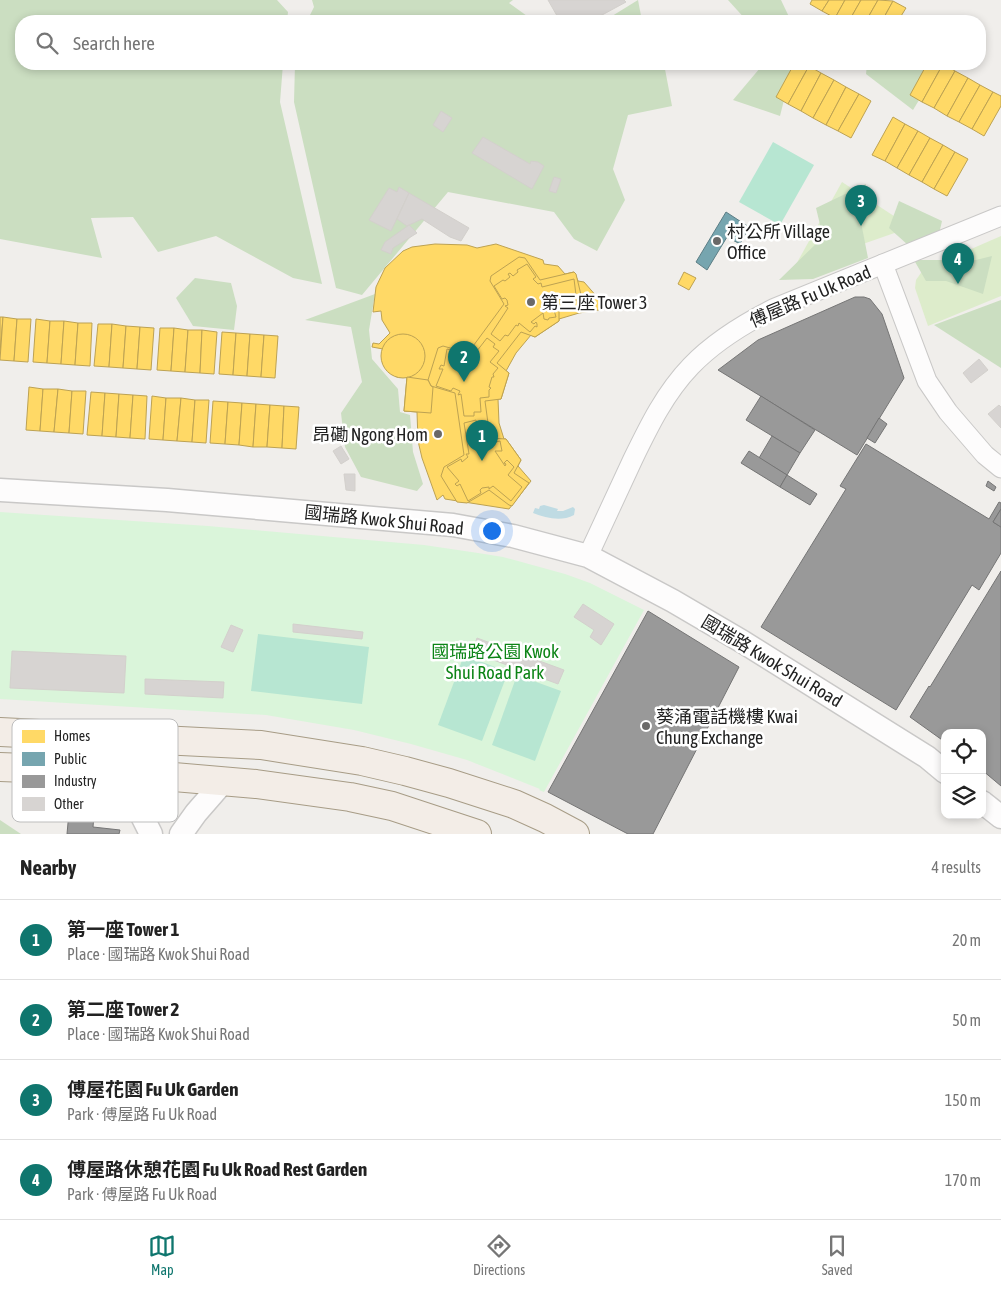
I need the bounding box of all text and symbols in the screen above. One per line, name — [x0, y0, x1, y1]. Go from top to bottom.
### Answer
search box — [15, 15, 986, 70]
icon: search — [33, 29, 61, 57]
text: Search here — [73, 32, 155, 54]
pin: 3 — [845, 185, 877, 226]
place label: 村公所 Village Office — [727, 221, 830, 263]
marker: 村公所 Village Office — [711, 235, 723, 247]
pin: 4 — [942, 243, 974, 284]
street label: 傅屋路 Fu Uk Road — [746, 261, 874, 331]
place label: 第三座 Tower 3 — [541, 292, 648, 313]
marker: 第三座 Tower 3 — [525, 296, 537, 308]
pin: 2 — [448, 341, 480, 382]
pin: 1 — [466, 420, 498, 461]
place label: 昂磡 Ngong Hom — [312, 424, 428, 445]
marker: 昂磡 Ngong Hom — [432, 428, 444, 440]
street label: 國瑞路 Kwok Shui Road — [303, 501, 465, 539]
your location — [479, 518, 505, 544]
street label: 國瑞路 Kwok Shui Road — [698, 611, 846, 711]
park label: 國瑞路公園 Kwok Shui Road Park — [431, 641, 559, 683]
place label: 葵涌電話機樓 Kwai Chung Exchange — [656, 706, 798, 748]
legend — [12, 719, 178, 822]
marker: 葵涌電話機樓 Kwai Chung Exchange — [640, 720, 652, 732]
text: Homes — [54, 728, 90, 744]
map controls — [941, 729, 986, 819]
button: locate — [941, 729, 986, 774]
text: Public — [54, 751, 87, 767]
text: Industry — [54, 773, 97, 789]
button: layers — [941, 774, 986, 819]
text: Other — [54, 796, 84, 812]
text: Nearby — [20, 855, 76, 879]
text: 4 results — [931, 858, 981, 876]
text: 第一座 Tower 1 — [67, 918, 179, 940]
text: 1 — [32, 931, 40, 949]
text: 20 m — [952, 931, 981, 949]
text: Place · 國瑞路 Kwok Shui Road — [67, 945, 250, 963]
text: 第二座 Tower 2 — [67, 998, 179, 1020]
text: 2 — [32, 1011, 40, 1029]
text: 50 m — [952, 1011, 981, 1029]
text: Place · 國瑞路 Kwok Shui Road — [67, 1025, 250, 1043]
text: 傅屋花園 Fu Uk Garden — [67, 1078, 238, 1100]
text: 3 — [32, 1091, 40, 1109]
text: 150 m — [945, 1091, 981, 1109]
text: Park · 傅屋路 Fu Uk Road — [67, 1105, 217, 1123]
text: 傅屋路休憩花園 Fu Uk Road Rest Garden — [67, 1158, 367, 1180]
text: 4 — [32, 1171, 40, 1189]
text: 170 m — [945, 1171, 981, 1189]
text: Park · 傅屋路 Fu Uk Road — [67, 1185, 217, 1203]
tab: Map — [148, 1232, 176, 1278]
tab: Directions — [473, 1232, 525, 1278]
tab: Saved — [822, 1232, 853, 1278]

